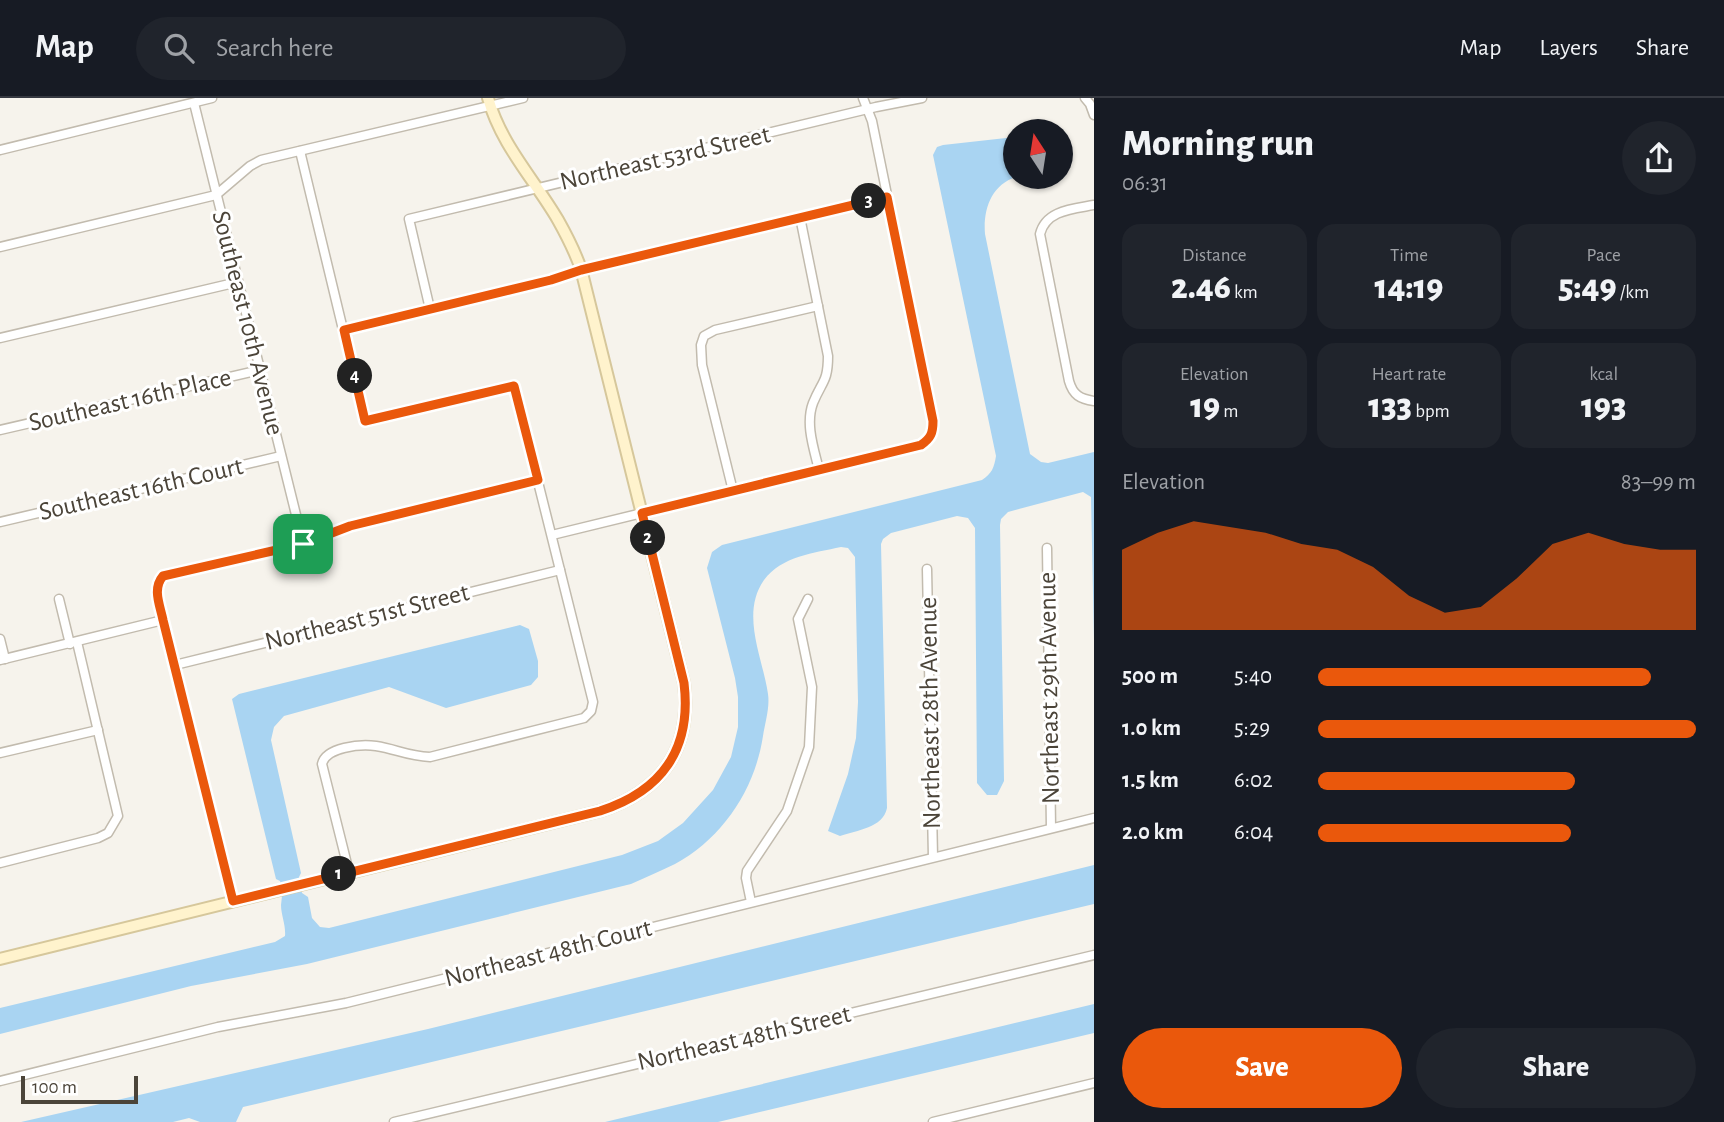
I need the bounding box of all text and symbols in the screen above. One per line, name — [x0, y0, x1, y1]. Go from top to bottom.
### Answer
search box — [136, 17, 626, 80]
icon: search — [160, 29, 198, 67]
text: Map — [35, 31, 94, 64]
text: Search here — [216, 35, 334, 61]
text: Map — [1459, 36, 1501, 60]
text: Layers — [1539, 36, 1598, 60]
text: Share — [1636, 36, 1689, 60]
north arrow — [1003, 119, 1073, 189]
map controls — [1003, 119, 1073, 189]
street label: Northeast 53rd Street — [557, 121, 773, 195]
button: share — [1622, 121, 1696, 195]
text: Morning run — [1122, 125, 1314, 163]
text: 06:31 — [1122, 172, 1168, 195]
pin: 3 — [852, 184, 886, 218]
text: 3 — [864, 191, 873, 210]
street label: Southeast 10th Avenue — [208, 208, 288, 438]
text: Distance — [1182, 246, 1247, 265]
text: Time — [1390, 246, 1428, 265]
text: Pace — [1587, 246, 1621, 265]
text: 2.46 — [1171, 270, 1231, 305]
text: 14:19 — [1375, 270, 1443, 305]
text: 5:49 — [1558, 270, 1617, 305]
text: km — [1231, 283, 1258, 302]
text: /km — [1617, 283, 1649, 302]
pin: 4 — [338, 358, 372, 394]
street label: Southeast 16th Place — [26, 364, 234, 436]
text: Elevation — [1180, 365, 1249, 384]
text: Heart rate — [1372, 365, 1446, 384]
text: kcal — [1589, 365, 1618, 384]
text: 4 — [350, 366, 359, 385]
text: 19 — [1190, 389, 1220, 424]
text: 133 — [1368, 389, 1412, 424]
text: 193 — [1581, 389, 1626, 424]
text: m — [1220, 402, 1239, 421]
text: bpm — [1412, 402, 1450, 421]
street label: Southeast 16th Court — [36, 453, 246, 525]
text: Elevation — [1122, 471, 1205, 494]
text: 83–99 m — [1621, 471, 1696, 494]
pin — [273, 514, 333, 574]
pin: 2 — [630, 520, 666, 556]
icon: arrive — [284, 525, 322, 563]
text: 2 — [643, 528, 652, 547]
street label: Northeast 29th Avenue — [1034, 572, 1064, 804]
street label: Northeast 51st Street — [262, 579, 472, 655]
street label: Northeast 28th Avenue — [915, 597, 945, 829]
text: 500 m — [1122, 665, 1178, 688]
text: 5:40 — [1234, 665, 1272, 688]
text: 1.0 km — [1122, 717, 1181, 740]
text: 5:29 — [1234, 717, 1270, 740]
text: 1.5 km — [1122, 769, 1179, 792]
text: 6:02 — [1234, 769, 1273, 792]
text: 2.0 km — [1122, 821, 1184, 844]
text: 6:04 — [1234, 821, 1273, 844]
pin: 1 — [322, 856, 356, 892]
text: 1 — [335, 864, 342, 883]
street label: Northeast 48th Court — [442, 915, 654, 991]
street label: Northeast 48th Street — [635, 1001, 853, 1075]
button: Save — [1122, 1028, 1402, 1108]
button: Share — [1416, 1028, 1696, 1108]
scale bar — [21, 1073, 138, 1105]
text: 100 m — [32, 1078, 77, 1097]

